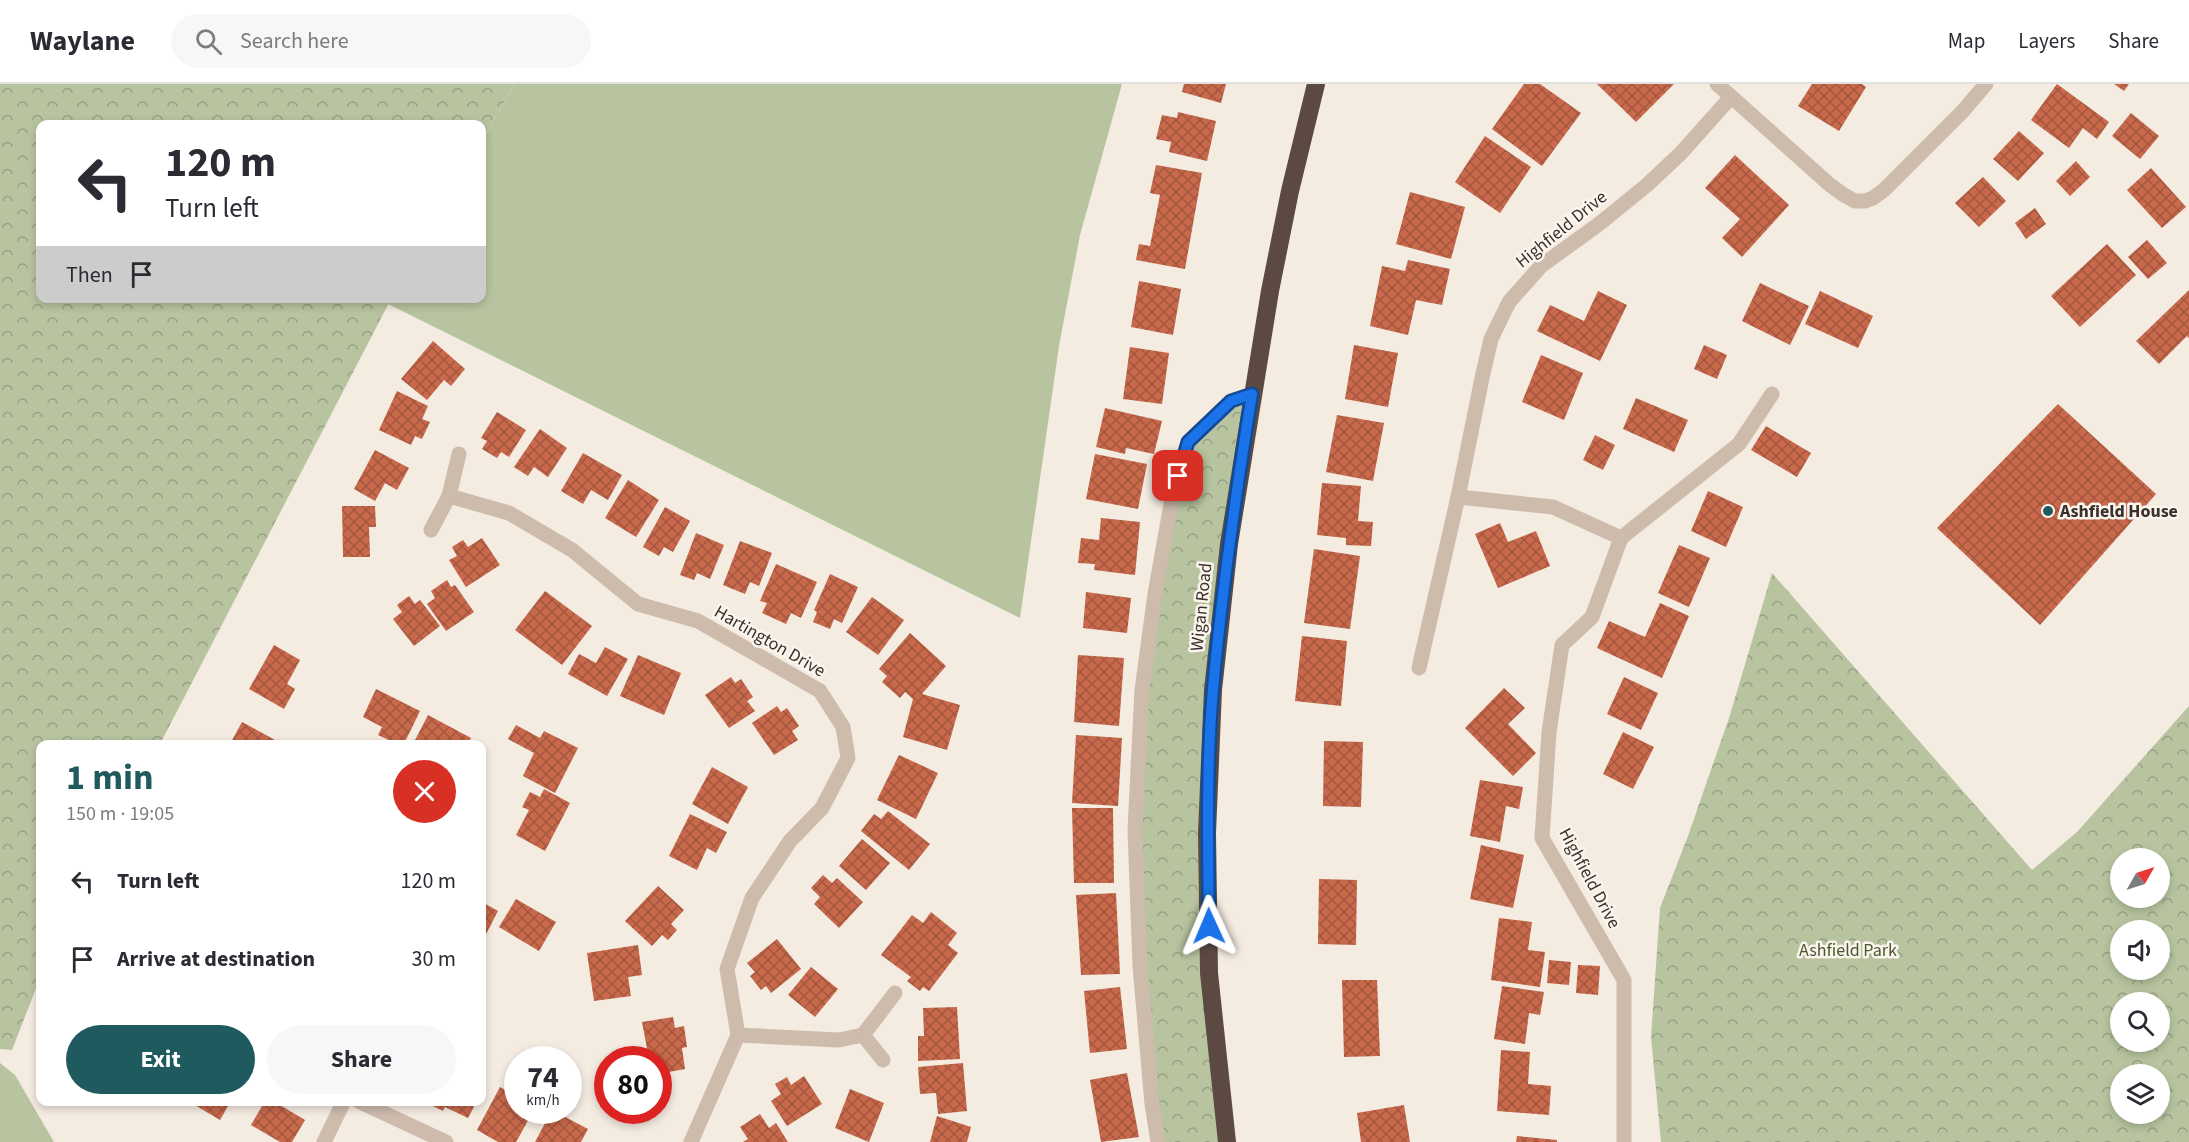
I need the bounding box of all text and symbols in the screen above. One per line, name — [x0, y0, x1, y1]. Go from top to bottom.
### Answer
search box — [171, 14, 591, 68]
text: Waylane — [30, 21, 135, 61]
icon: search — [192, 25, 225, 58]
text: Search here — [240, 25, 349, 57]
text: Map — [1948, 26, 1985, 56]
text: Layers — [2018, 26, 2075, 56]
text: Share — [2108, 26, 2159, 56]
text: 120 m — [165, 133, 276, 193]
icon: left — [66, 144, 144, 222]
street label: Highfield Drive — [1510, 185, 1612, 274]
text: Turn left — [165, 189, 259, 228]
icon: arrive — [125, 258, 158, 291]
text: Then — [66, 259, 113, 291]
pin — [1152, 450, 1203, 501]
icon: arrive — [1161, 459, 1194, 492]
place label: Ashfield House — [2059, 499, 2178, 524]
marker: Ashfield House — [2041, 504, 2055, 518]
street label: Wigan Road — [1184, 562, 1219, 652]
street label: Hartington Drive — [710, 599, 830, 683]
text: 1 min — [66, 752, 154, 803]
button: close — [393, 760, 456, 823]
text: 150 m · 19:05 — [66, 800, 174, 828]
street label: Highfield Drive — [1553, 823, 1627, 933]
north arrow — [2110, 848, 2170, 908]
map controls — [2110, 848, 2170, 1124]
icon: left — [66, 865, 99, 898]
text: Turn left — [117, 865, 199, 897]
text: 120 m — [401, 865, 456, 897]
position arrow — [1177, 894, 1241, 958]
button: sound — [2110, 920, 2170, 980]
park label: Ashfield Park — [1799, 938, 1897, 963]
icon: arrive — [66, 943, 99, 976]
text: Arrive at destination — [117, 943, 315, 975]
text: 30 m — [411, 943, 456, 975]
button: search — [2110, 992, 2170, 1052]
button: Exit — [66, 1025, 255, 1094]
button: Share — [267, 1025, 456, 1094]
speed limit sign: 80 — [594, 1046, 672, 1124]
text: 74 — [527, 1056, 559, 1099]
button: layers — [2110, 1064, 2170, 1124]
text: km/h — [526, 1090, 560, 1111]

